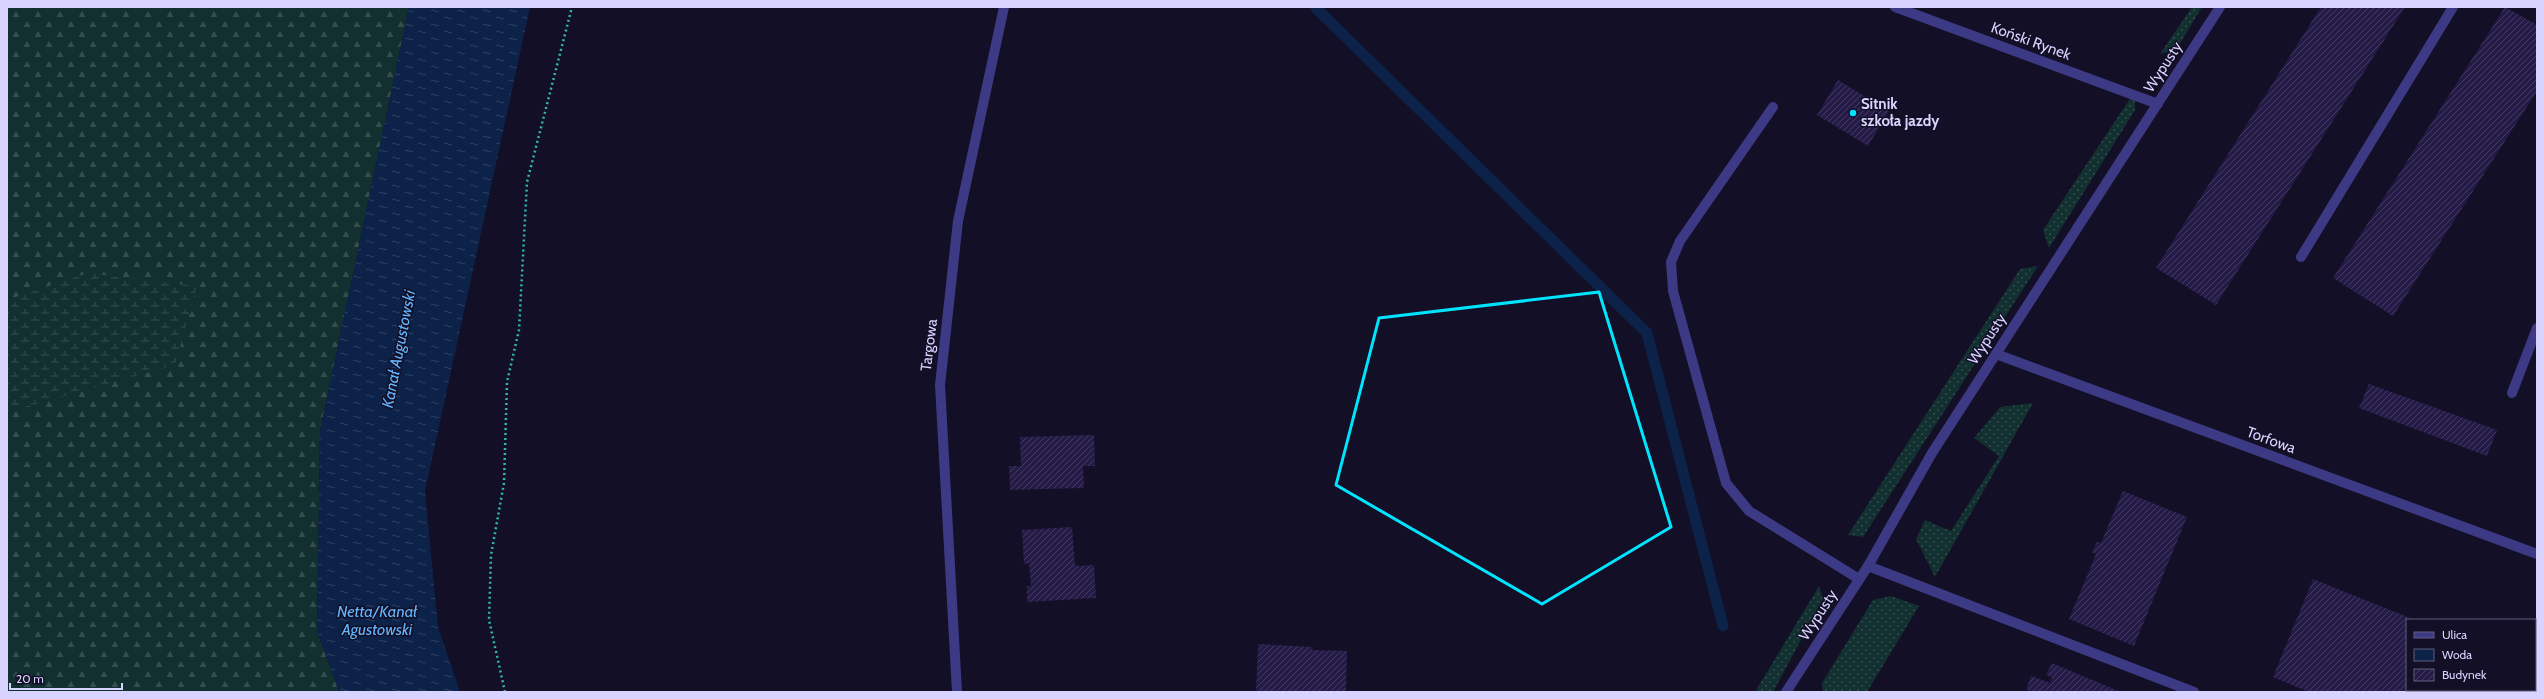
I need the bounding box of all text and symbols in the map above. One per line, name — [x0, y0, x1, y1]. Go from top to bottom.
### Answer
street label: Koński Rynek — [1989, 18, 2074, 64]
street label: Wypusty — [2140, 38, 2186, 96]
place label: Sitnik szkoła jazdy — [1861, 95, 1940, 130]
marker: Sitnik szkoła jazdy — [1848, 108, 1858, 118]
water label: Kanał Augustowski — [378, 288, 419, 410]
street label: Wypusty — [1964, 310, 2010, 368]
street label: Targowa — [917, 317, 941, 372]
street label: Torfowa — [2244, 423, 2299, 457]
street label: Wypusty — [1795, 586, 1841, 644]
water label: Netta/Kanał Agustowski — [337, 602, 418, 639]
legend — [2406, 619, 2536, 691]
text: Ulica — [2442, 627, 2467, 642]
text: Woda — [2442, 647, 2472, 662]
scale bar — [10, 665, 122, 691]
text: Budynek — [2442, 667, 2487, 682]
text: 20 m — [16, 671, 44, 686]

